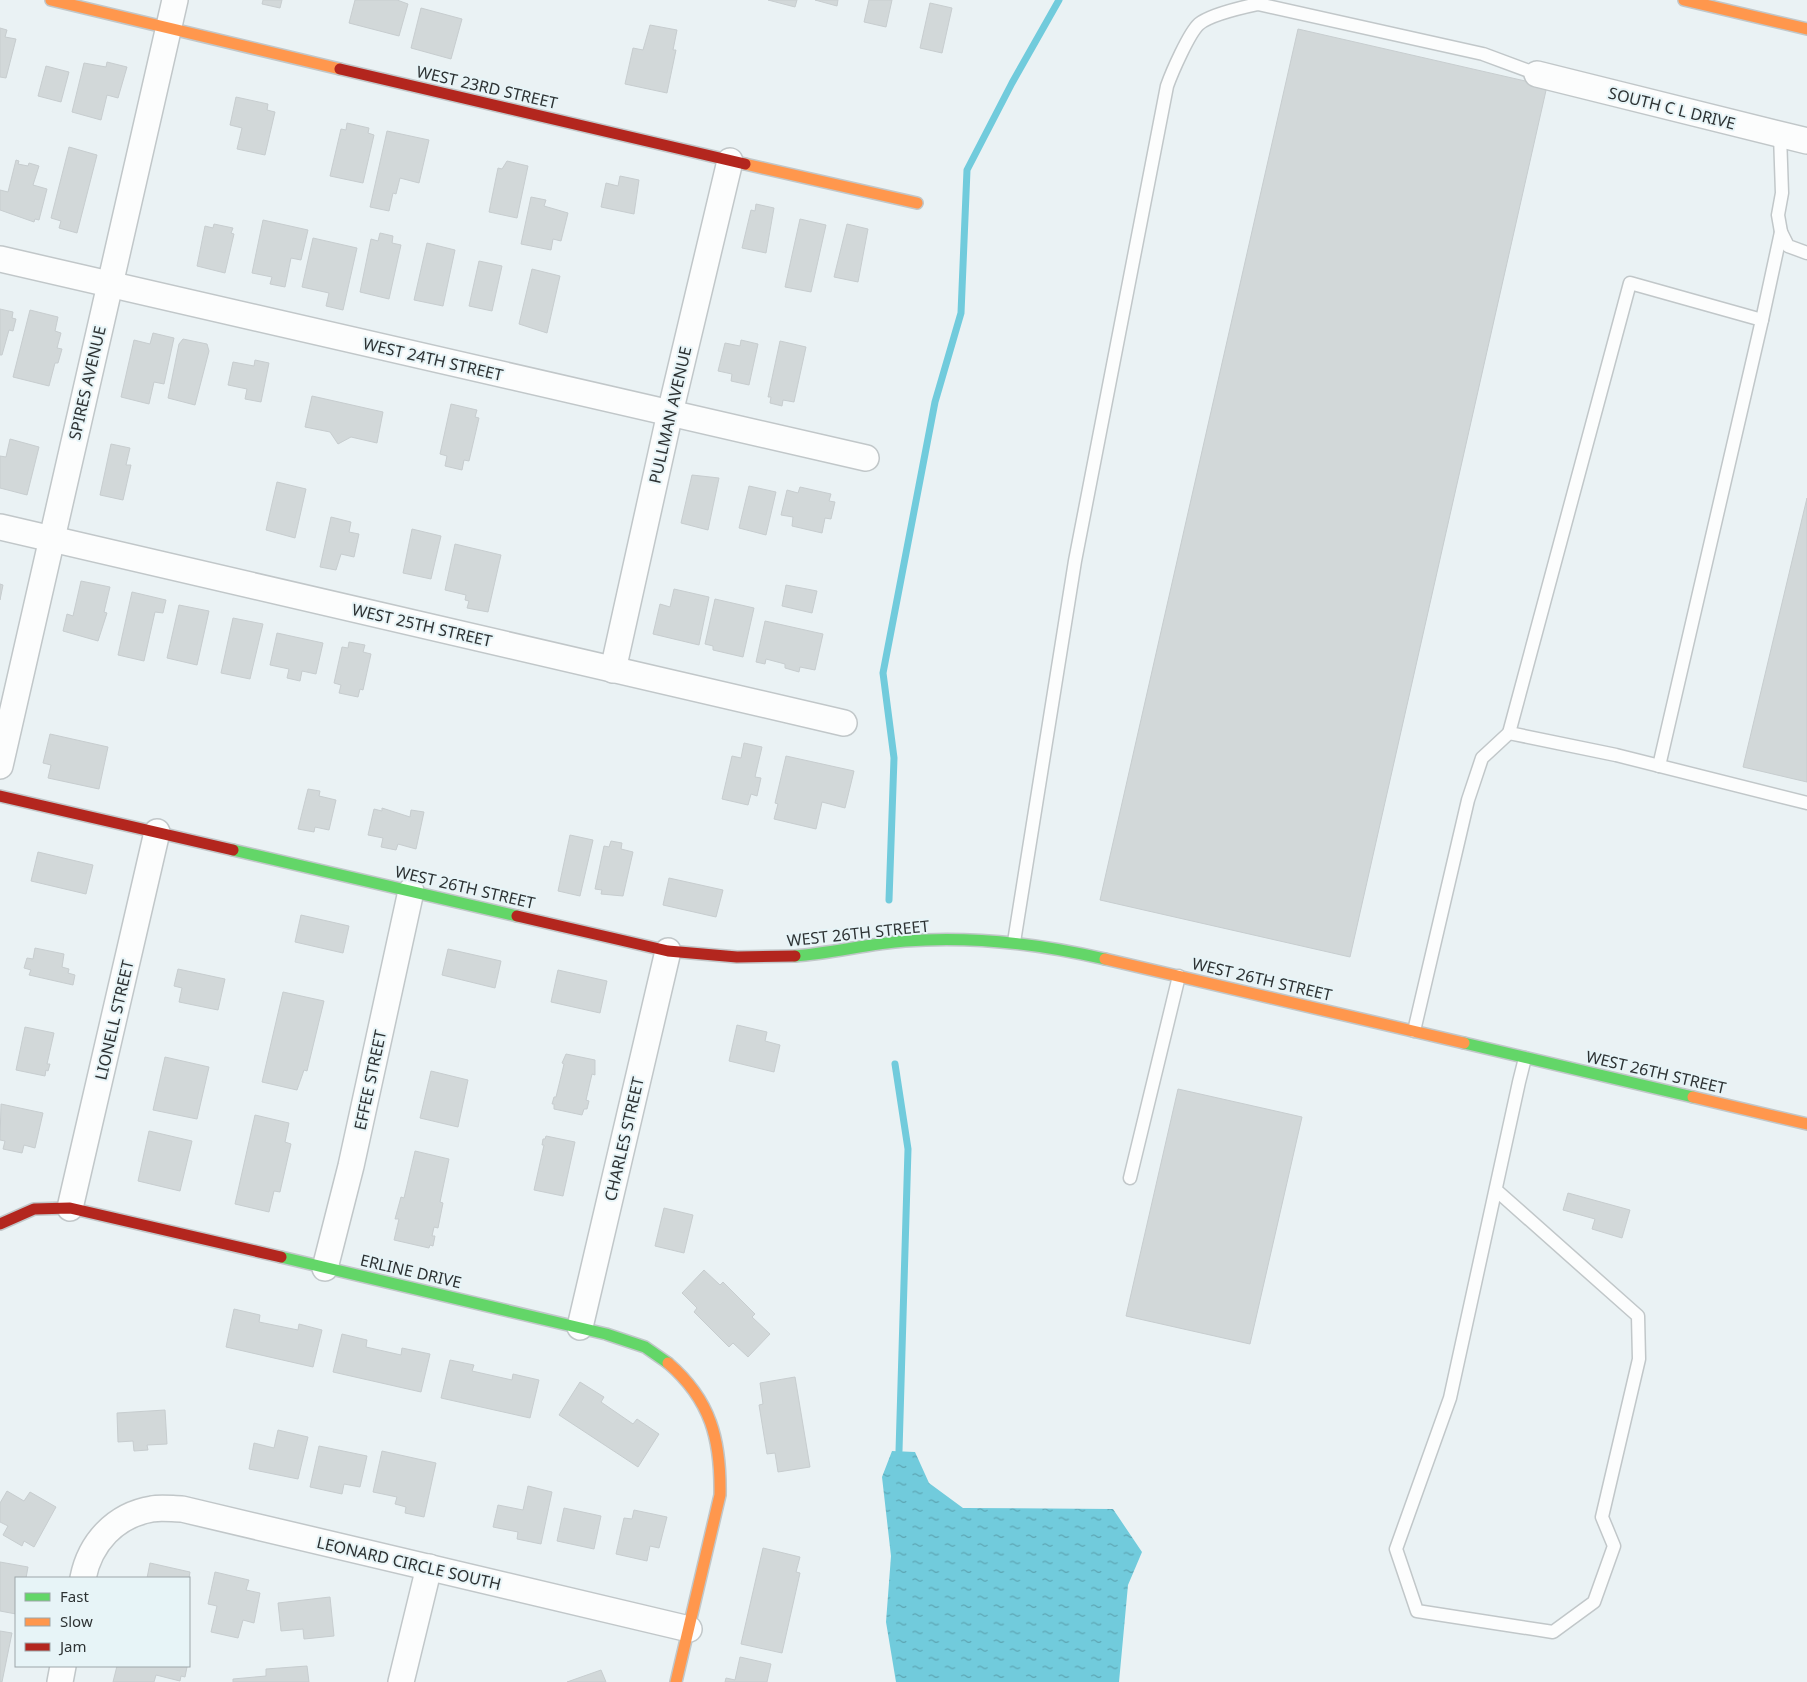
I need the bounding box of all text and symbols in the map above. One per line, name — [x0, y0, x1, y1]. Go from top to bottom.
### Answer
street label: WEST 23RD STREET — [414, 60, 560, 114]
street label: SOUTH C L DRIVE — [1606, 82, 1738, 134]
street label: SPIRES AVENUE — [63, 324, 111, 442]
street label: WEST 24TH STREET — [361, 332, 505, 386]
street label: PULLMAN AVENUE — [644, 344, 696, 486]
street label: WEST 25TH STREET — [350, 598, 494, 652]
street label: WEST 26TH STREET — [393, 860, 537, 914]
street label: WEST 26TH STREET — [786, 915, 930, 951]
street label: WEST 26TH STREET — [1190, 952, 1334, 1006]
street label: LIONELL STREET — [89, 958, 139, 1082]
street label: EFFEE STREET — [349, 1028, 391, 1132]
street label: WEST 26TH STREET — [1584, 1045, 1728, 1099]
street label: CHARLES STREET — [599, 1075, 649, 1203]
street label: ERLINE DRIVE — [358, 1249, 464, 1293]
street label: LEONARD CIRCLE SOUTH — [315, 1531, 503, 1595]
legend — [15, 1577, 190, 1667]
text: Fast — [60, 1586, 89, 1606]
text: Slow — [60, 1611, 93, 1631]
text: Jam — [58, 1636, 87, 1656]

